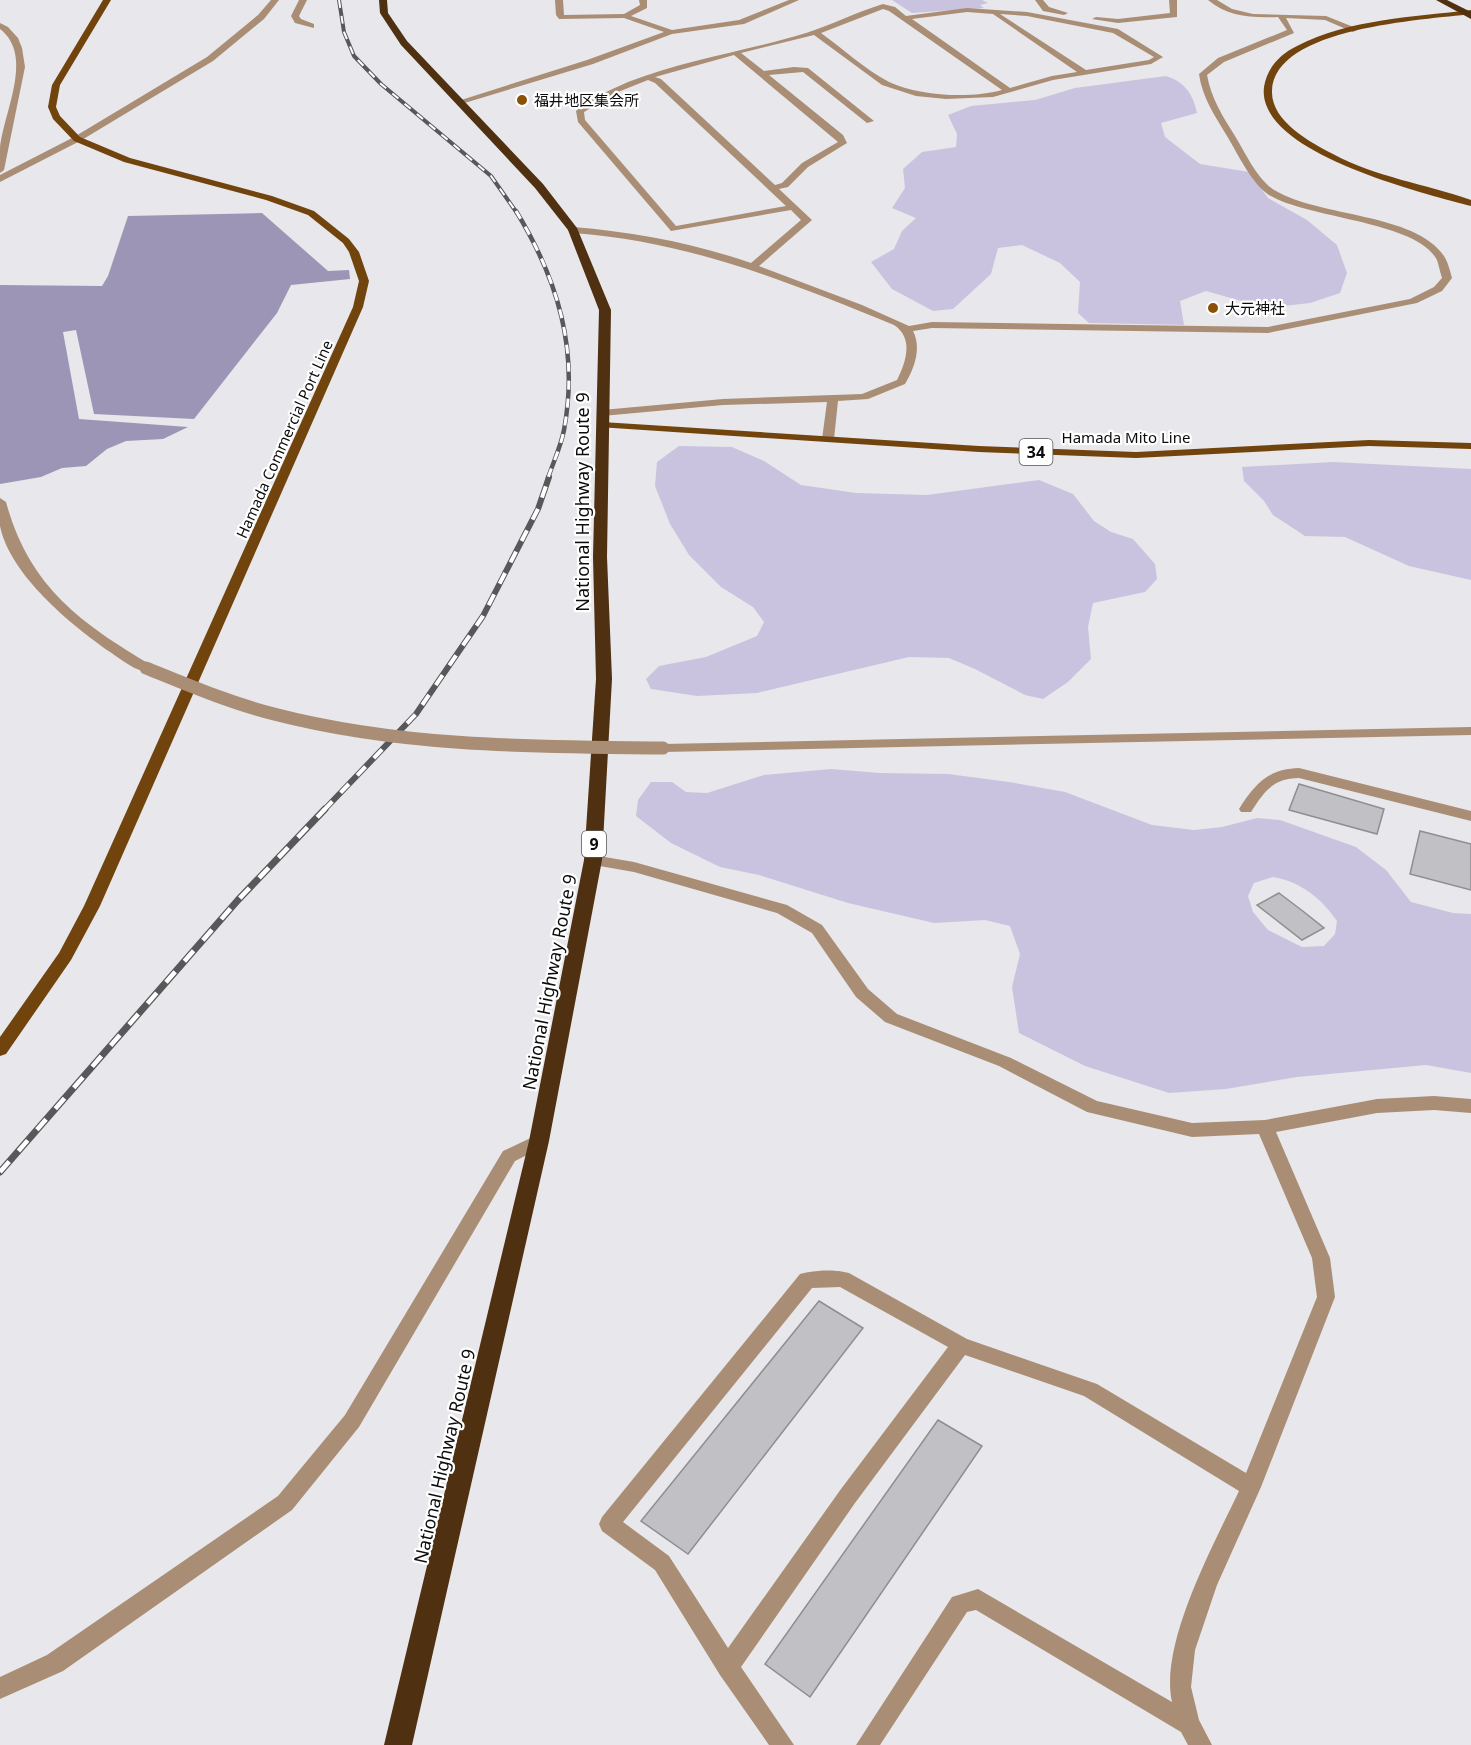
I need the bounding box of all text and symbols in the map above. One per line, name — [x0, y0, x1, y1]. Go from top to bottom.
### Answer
place label: 福井地区集会所 — [534, 90, 639, 110]
marker: 福井地区集会所 — [515, 93, 529, 107]
place label: 大元神社 — [1225, 298, 1285, 318]
marker: 大元神社 — [1206, 301, 1220, 315]
street label: Hamada Commercial Port Line — [231, 337, 337, 541]
street label: National Highway Route 9 — [570, 392, 594, 612]
street label: Hamada Mito Line — [1062, 427, 1190, 447]
road number: 34 — [1020, 439, 1052, 465]
road number: 9 — [582, 831, 606, 857]
street label: National Highway Route 9 — [516, 872, 582, 1092]
street label: National Highway Route 9 — [408, 1346, 480, 1566]

